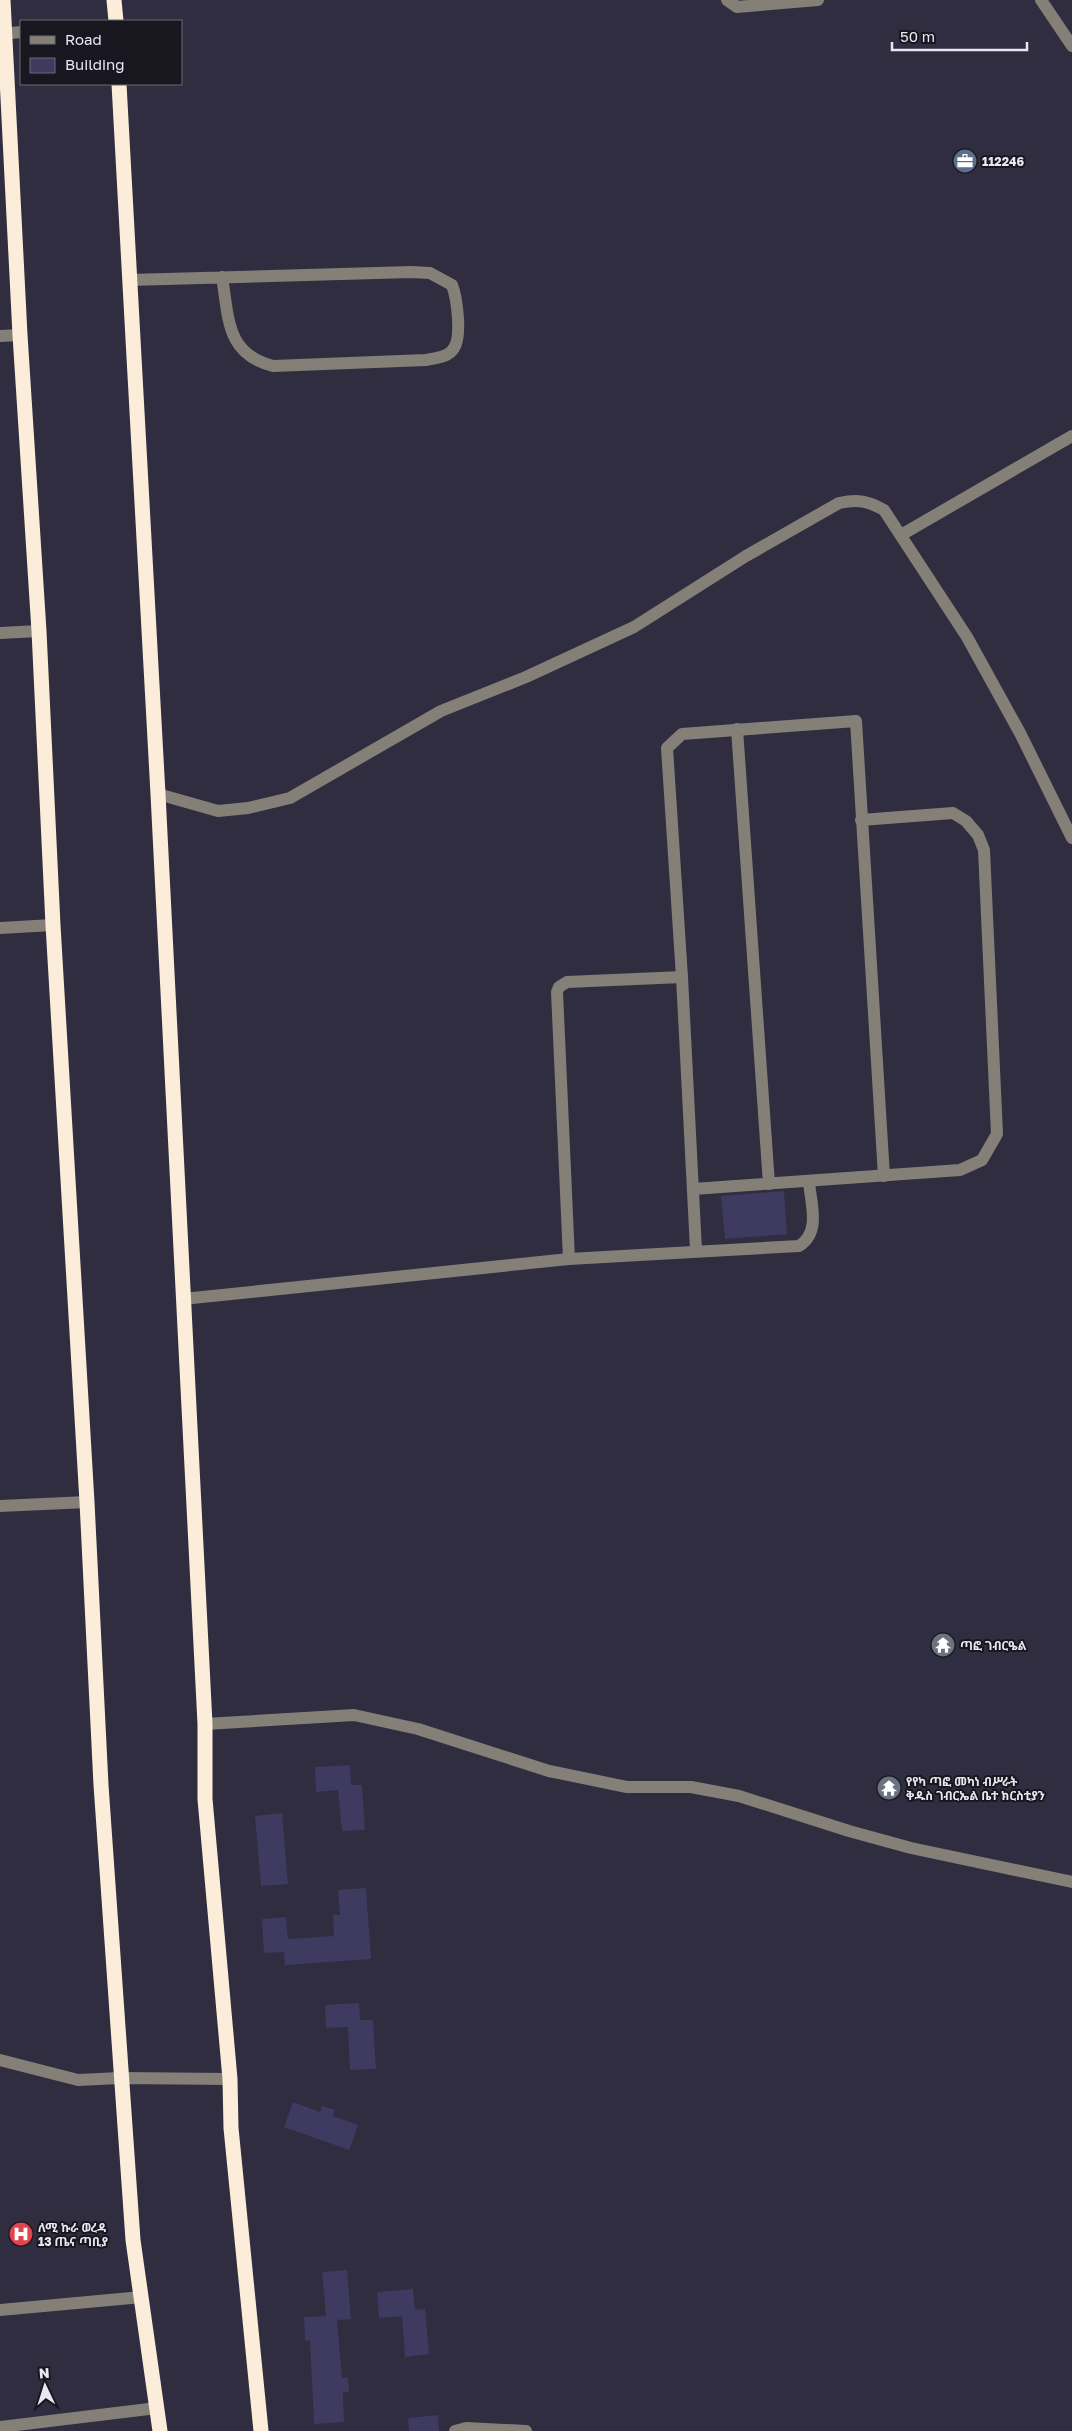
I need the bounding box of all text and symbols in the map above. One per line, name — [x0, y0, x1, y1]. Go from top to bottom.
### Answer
legend — [20, 20, 182, 85]
scale bar — [892, 20, 1027, 52]
text: 50 m — [900, 27, 935, 45]
text: Road — [65, 30, 102, 48]
text: Building — [65, 55, 125, 73]
office icon: 112246 — [952, 148, 978, 174]
place label: 112246 — [982, 154, 1025, 169]
temple icon: ጣፎ ገብርዔል — [930, 1632, 956, 1658]
place label: ጣፎ ገብርዔል — [960, 1638, 1027, 1653]
place label: የየካ ጣፎ መካነ ብሥራት ቅዱስ ገብርኤል ቤተ ክርስቲያን — [906, 1774, 1045, 1803]
temple icon: የየካ ጣፎ መካነ ብሥራት ቅዱስ ገብርኤል ቤተ ክርስቲያን — [876, 1775, 902, 1801]
place label: ለሚ ኩራ ወረዳ 13 ጤና ጣቢያ — [38, 2220, 108, 2249]
hospital icon: ለሚ ኩራ ወረዳ 13 ጤና ጣቢያ — [8, 2221, 34, 2247]
north arrow — [20, 2361, 70, 2411]
text: N — [38, 2364, 50, 2381]

